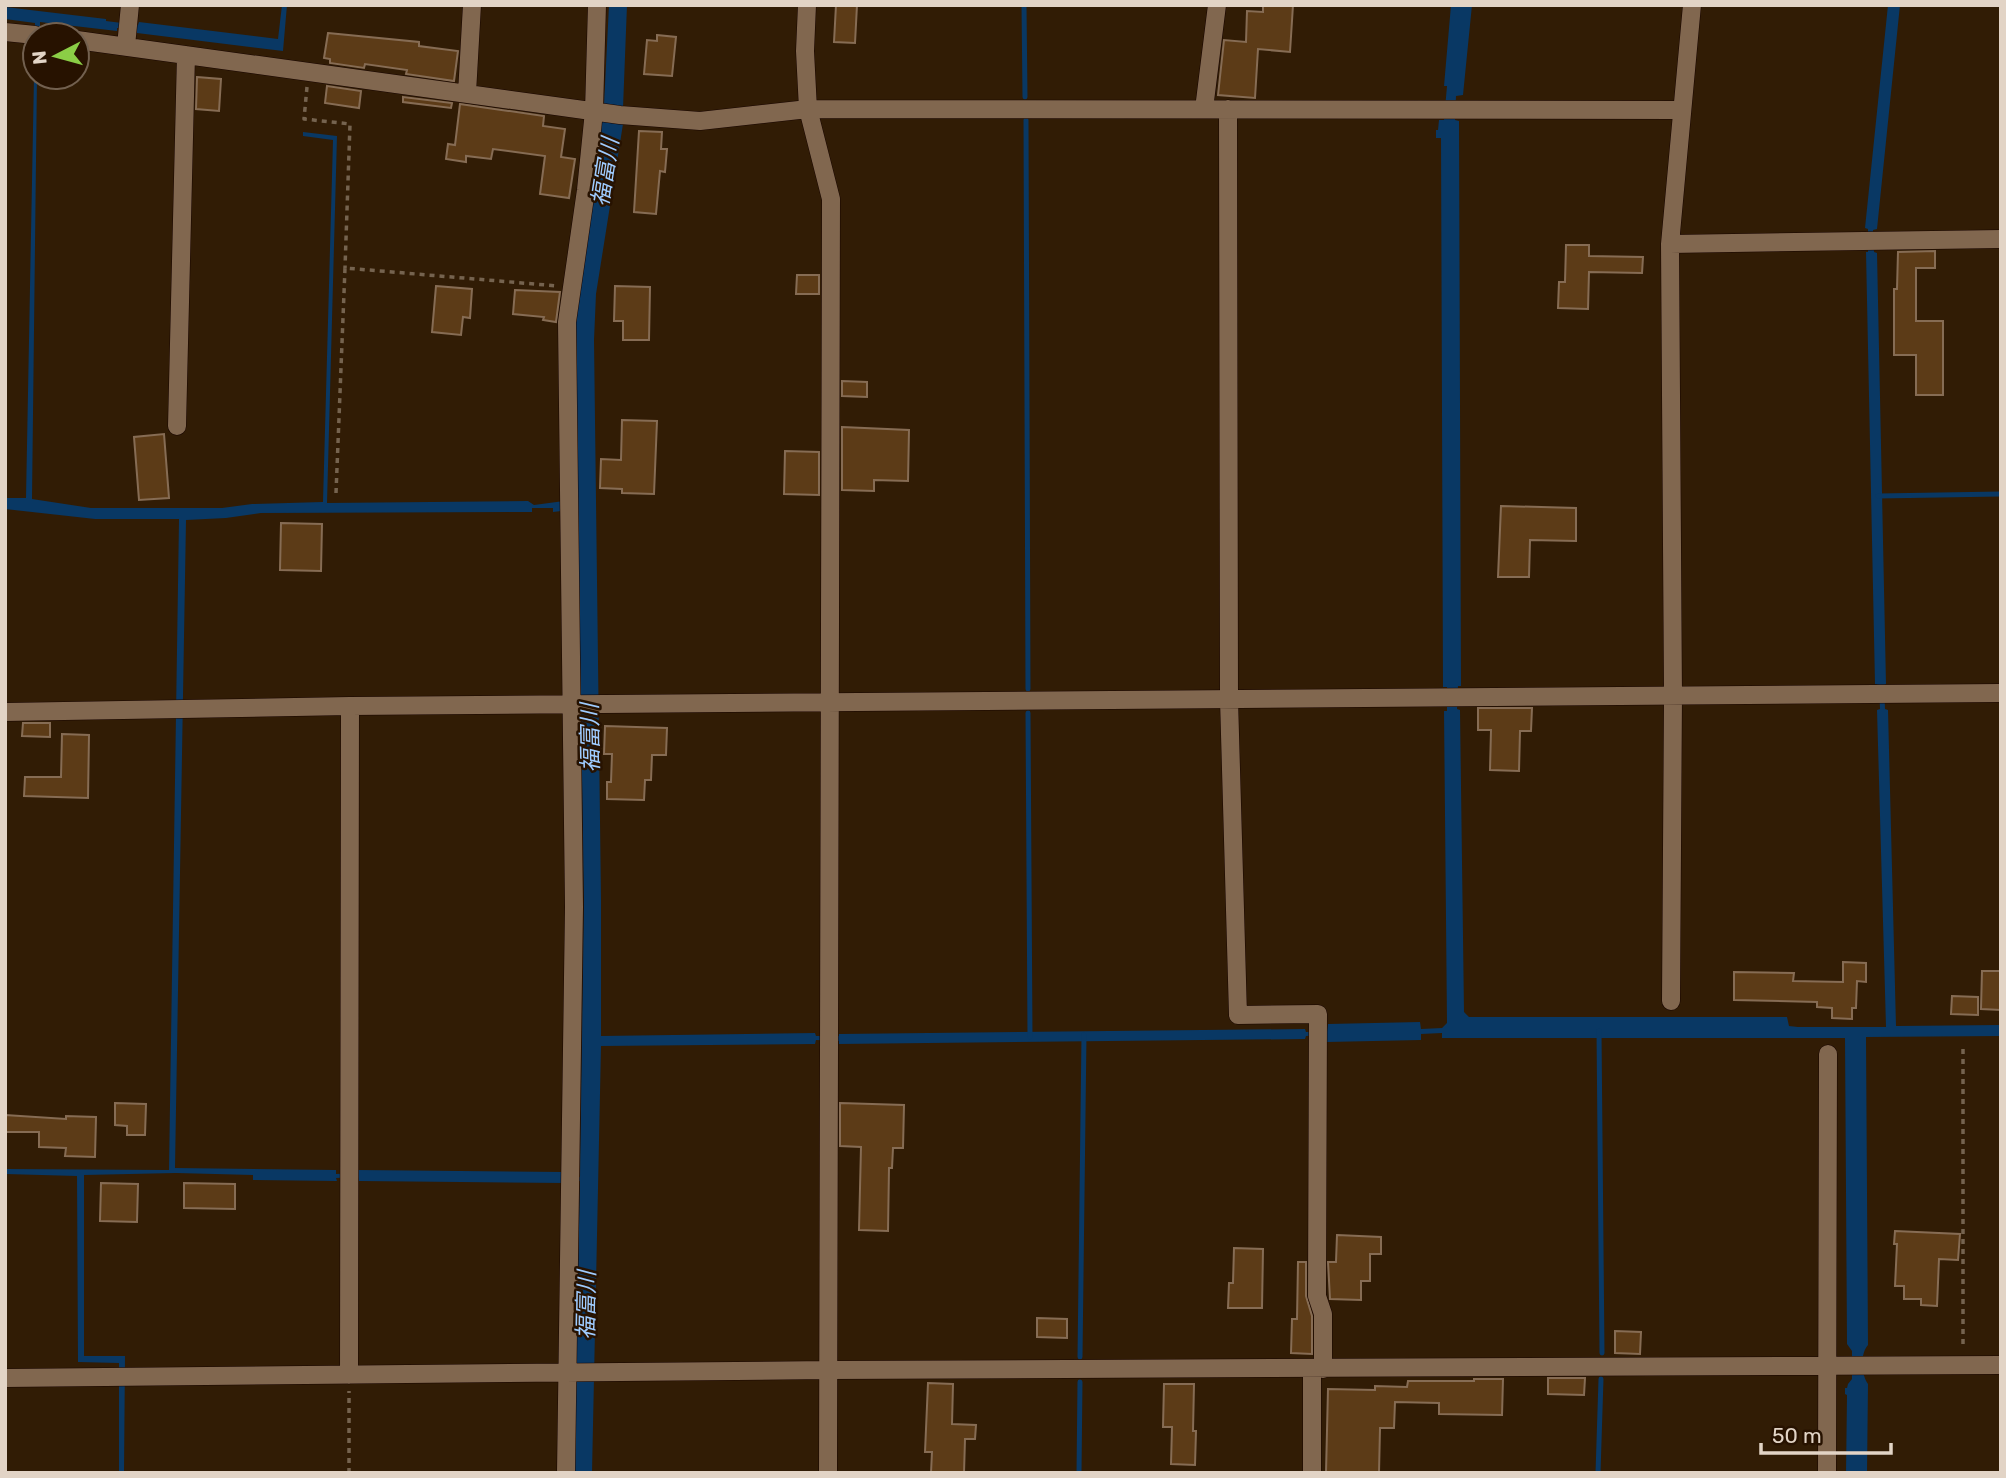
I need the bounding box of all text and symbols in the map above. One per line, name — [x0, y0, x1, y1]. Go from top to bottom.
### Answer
north arrow — [21, 21, 91, 91]
text: N — [27, 50, 52, 66]
water label: 福富川 — [586, 133, 625, 208]
water label: 福富川 — [575, 700, 605, 773]
water label: 福富川 — [571, 1267, 601, 1340]
scale bar — [1761, 1412, 1890, 1456]
text: 50 m — [1772, 1423, 1822, 1448]

